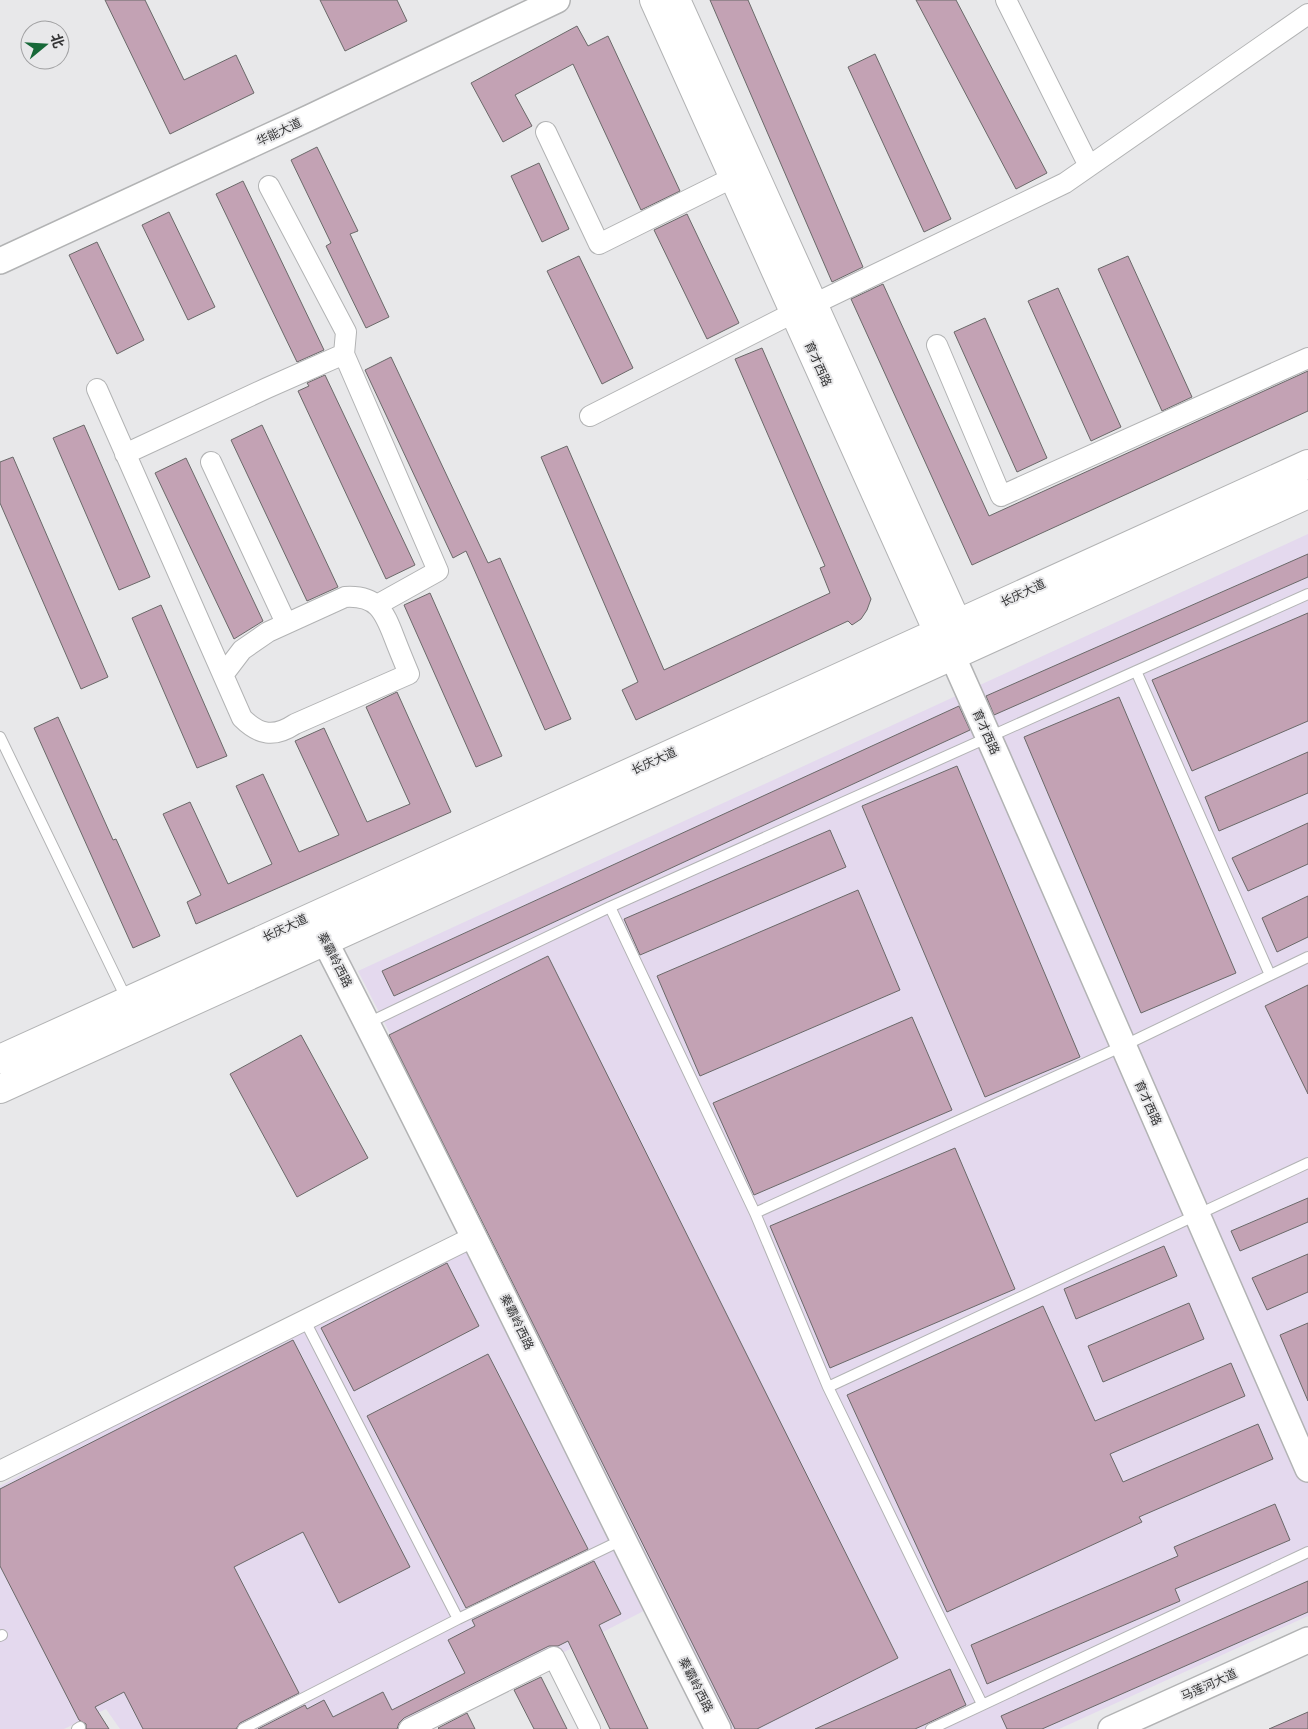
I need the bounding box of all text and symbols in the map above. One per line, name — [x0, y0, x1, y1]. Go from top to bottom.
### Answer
north arrow — [20, 20, 70, 70]
text: 北 — [48, 32, 66, 50]
street label: 华能大道 — [254, 116, 304, 148]
street label: 育才西路 — [802, 339, 834, 389]
street label: 长庆大道 — [998, 577, 1048, 609]
street label: 育才西路 — [970, 707, 1002, 757]
street label: 长庆大道 — [629, 745, 679, 777]
street label: 长庆大道 — [260, 912, 310, 944]
street label: 秦霸岭西路 — [315, 930, 355, 990]
street label: 育才西路 — [1132, 1078, 1164, 1128]
street label: 秦霸岭西路 — [498, 1292, 536, 1352]
street label: 秦霸岭西路 — [676, 1655, 716, 1715]
street label: 马莲河大道 — [1179, 1666, 1239, 1704]

